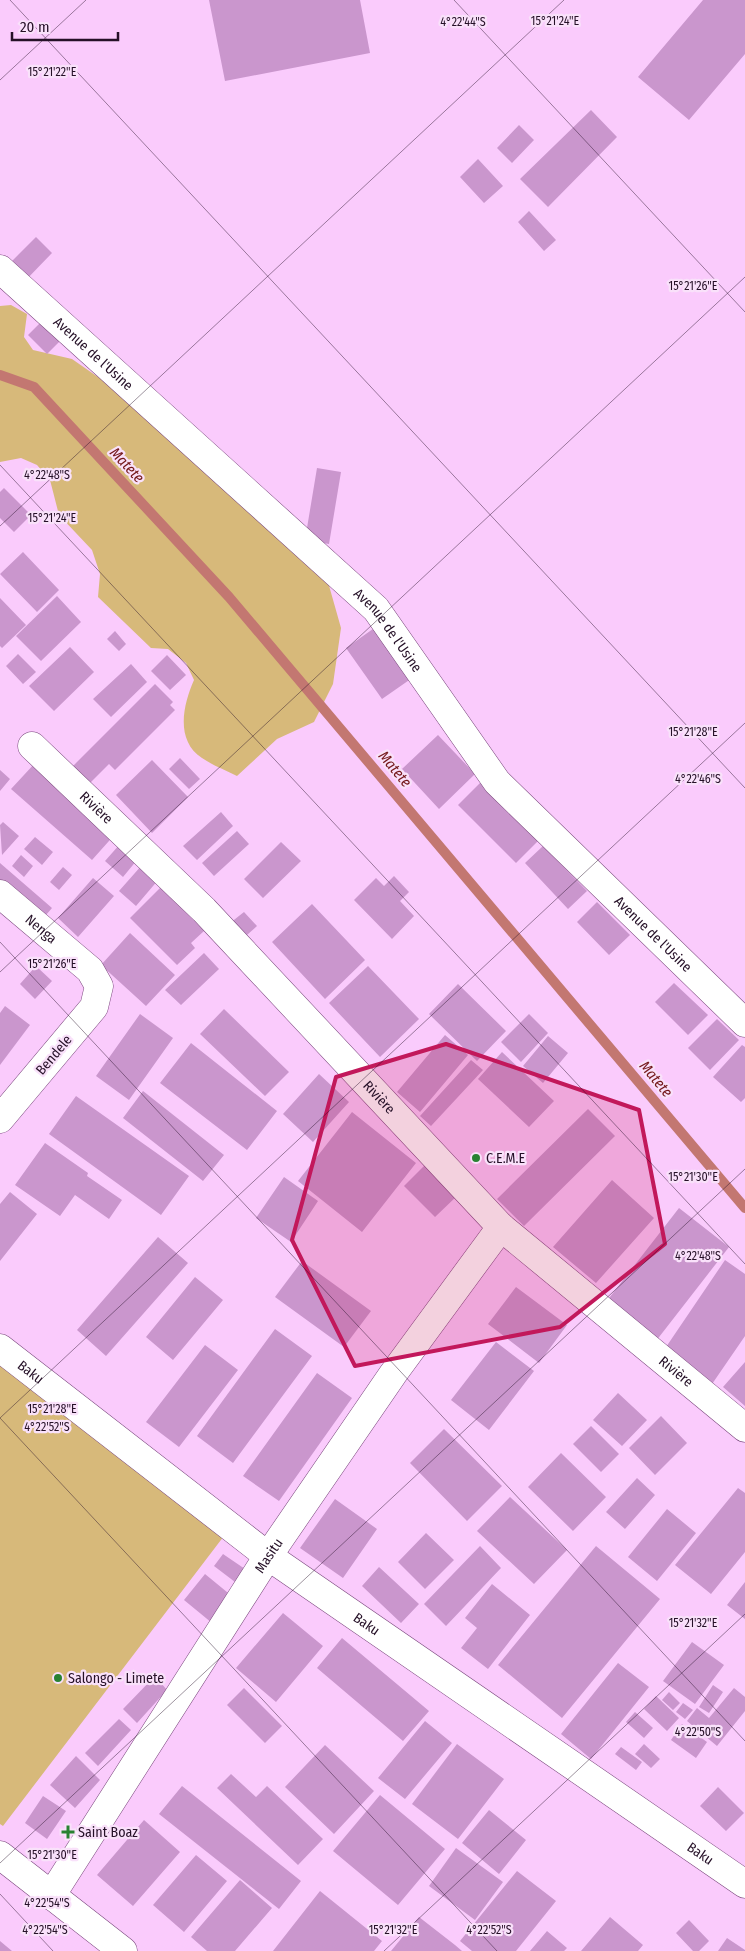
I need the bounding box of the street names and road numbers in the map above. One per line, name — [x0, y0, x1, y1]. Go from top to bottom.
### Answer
street label: Avenue de l'Usine — [50, 313, 137, 394]
street label: Avenue de l'Usine — [351, 585, 426, 675]
street label: Rivière — [76, 788, 117, 827]
street label: Avenue de l'Usine — [611, 892, 696, 975]
street label: Nenga — [22, 911, 61, 947]
street label: Bendele — [32, 1032, 76, 1078]
street label: Rivière — [360, 1077, 399, 1117]
street label: Rivière — [656, 1352, 697, 1390]
street label: Baku — [14, 1357, 47, 1387]
street label: Masitu — [251, 1535, 286, 1576]
street label: Baku — [350, 1609, 383, 1639]
street label: Baku — [684, 1838, 717, 1868]

